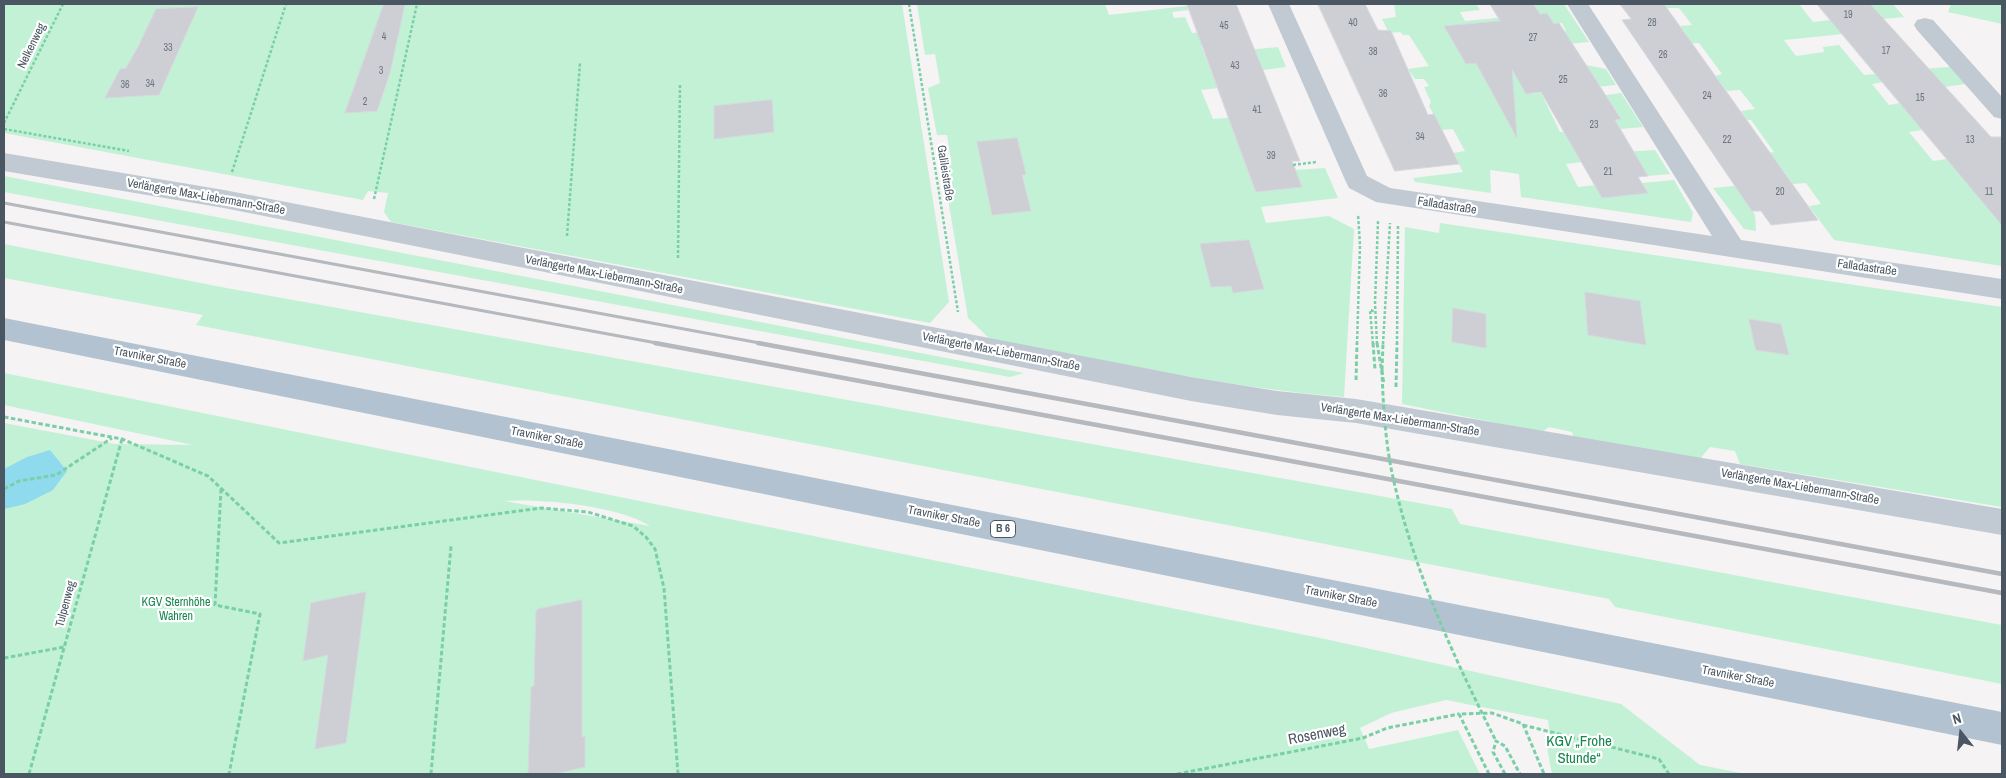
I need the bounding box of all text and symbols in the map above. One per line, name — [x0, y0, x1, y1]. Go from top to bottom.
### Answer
house number: 19 — [1843, 9, 1853, 21]
house number: 40 — [1348, 17, 1358, 29]
house number: 28 — [1647, 17, 1657, 29]
house number: 45 — [1219, 20, 1229, 32]
street label: Nelkenweg — [15, 21, 49, 71]
house number: 4 — [382, 31, 386, 43]
house number: 27 — [1528, 32, 1538, 44]
house number: 33 — [163, 42, 173, 54]
house number: 17 — [1881, 45, 1891, 57]
house number: 38 — [1368, 46, 1378, 58]
house number: 26 — [1658, 49, 1668, 61]
house number: 43 — [1230, 60, 1240, 72]
house number: 3 — [379, 65, 383, 77]
house number: 25 — [1558, 74, 1568, 86]
house number: 34 — [145, 78, 155, 90]
house number: 36 — [120, 79, 130, 91]
house number: 36 — [1378, 88, 1388, 100]
house number: 24 — [1702, 90, 1712, 102]
house number: 15 — [1915, 92, 1925, 104]
house number: 2 — [363, 96, 367, 108]
house number: 41 — [1252, 104, 1262, 116]
house number: 23 — [1589, 119, 1599, 131]
house number: 34 — [1415, 131, 1425, 143]
house number: 22 — [1722, 134, 1732, 146]
house number: 13 — [1965, 134, 1975, 146]
street label: Galileistraße — [933, 144, 957, 202]
house number: 39 — [1266, 150, 1276, 162]
house number: 21 — [1603, 166, 1613, 178]
street label: Verlängerte Max-Liebermann-Straße — [126, 176, 286, 218]
house number: 20 — [1775, 186, 1785, 198]
house number: 11 — [1985, 186, 1993, 198]
street label: Falladastraße — [1416, 194, 1478, 218]
street label: Verlängerte Max-Liebermann-Straße — [524, 253, 684, 297]
street label: Falladastraße — [1836, 257, 1898, 279]
street label: Verlängerte Max-Liebermann-Straße — [921, 330, 1081, 374]
street label: Travniker Straße — [113, 344, 187, 372]
street label: Verlängerte Max-Liebermann-Straße — [1320, 400, 1480, 440]
street label: Travniker Straße — [510, 424, 584, 452]
street label: Verlängerte Max-Liebermann-Straße — [1720, 466, 1880, 508]
street label: Travniker Straße — [907, 503, 981, 531]
road number: B 6 — [990, 520, 1016, 538]
street label: Tulpenweg — [53, 579, 79, 629]
street label: Travniker Straße — [1304, 583, 1378, 611]
park label: KGV Sternhöhe Wahren — [142, 596, 210, 624]
street label: Travniker Straße — [1701, 663, 1775, 691]
north arrow — [1936, 708, 1986, 758]
text: N — [1950, 709, 1963, 728]
street label: Rosenweg — [1287, 721, 1347, 749]
park label: KGV „Frohe Stunde“ — [1546, 733, 1612, 768]

